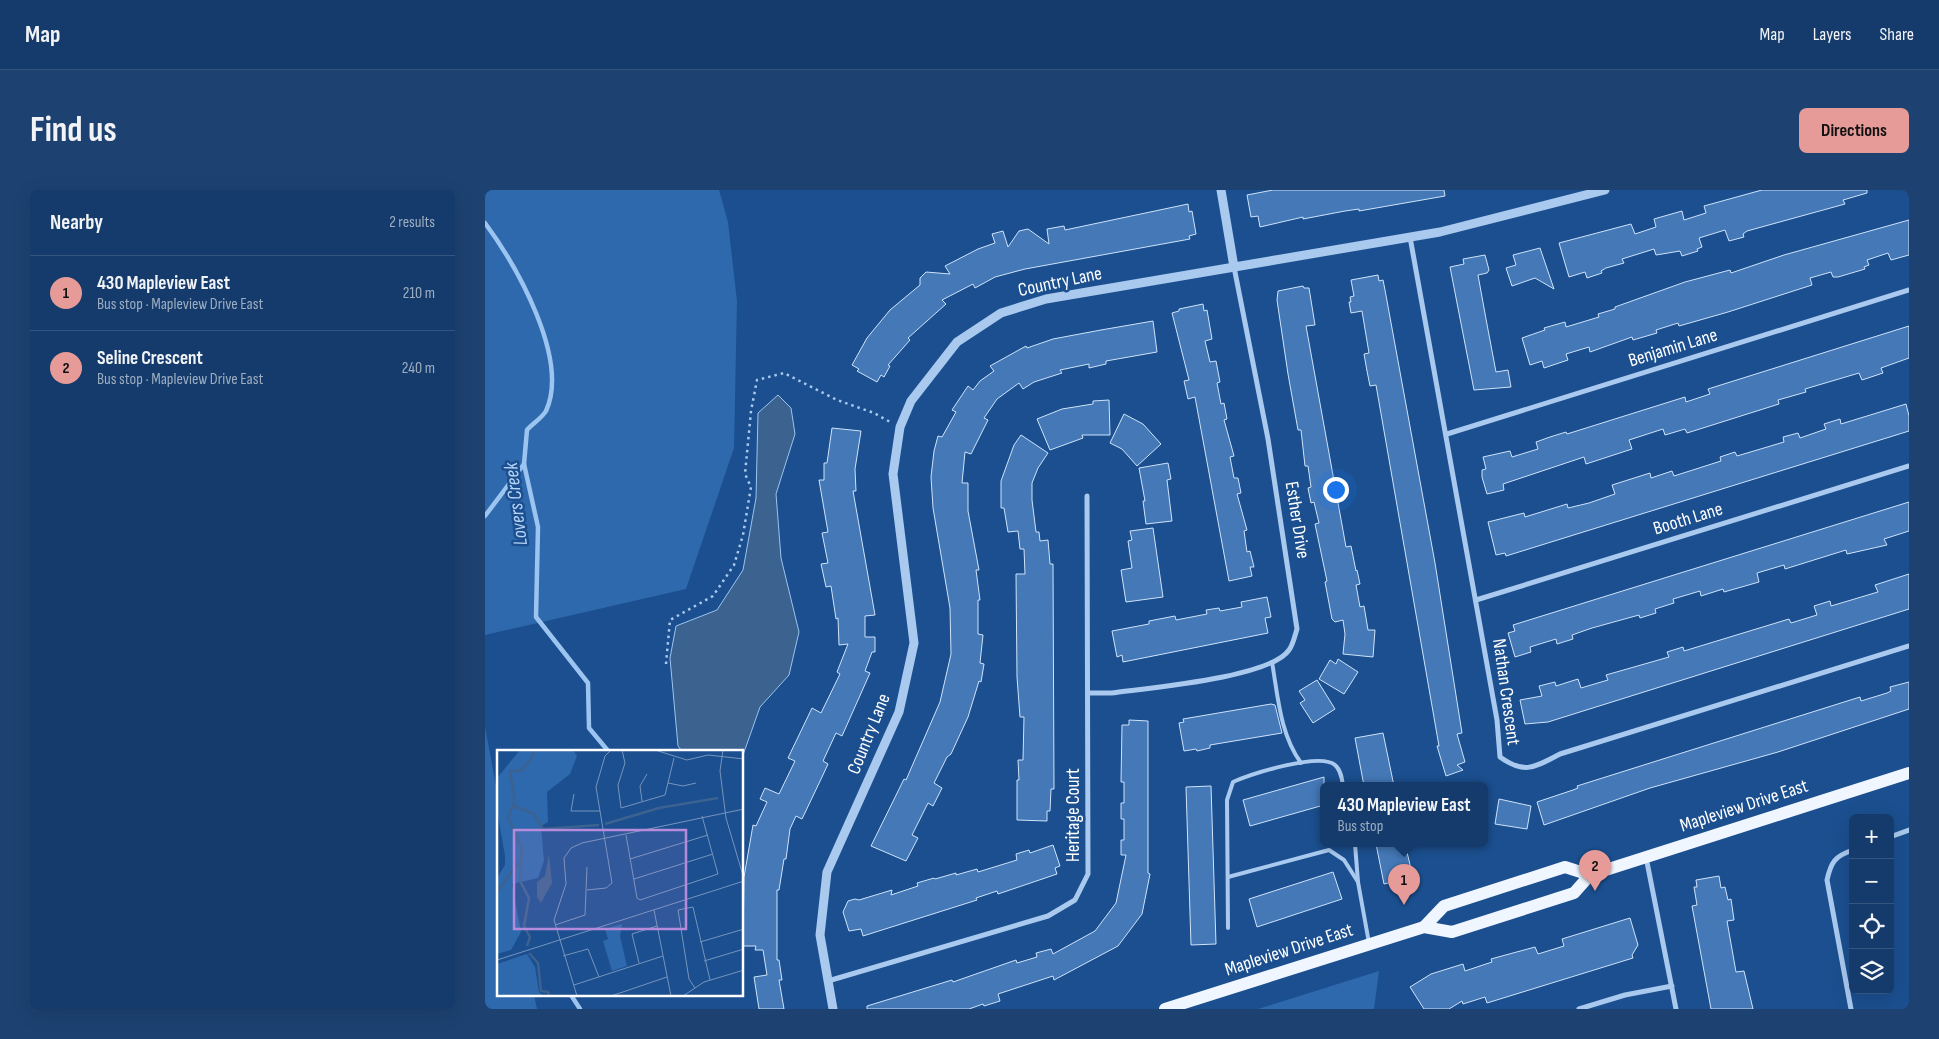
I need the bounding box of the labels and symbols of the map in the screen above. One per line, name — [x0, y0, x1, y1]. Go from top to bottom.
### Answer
street label: Country Lane — [1016, 262, 1104, 302]
street label: Benjamin Lane — [1626, 324, 1720, 372]
water label: Lovers Creek — [499, 460, 533, 547]
your location — [1323, 477, 1349, 503]
street label: Esther Drive — [1280, 480, 1314, 560]
street label: Booth Lane — [1651, 498, 1725, 540]
street label: Nathan Crescent — [1487, 637, 1525, 747]
street label: Country Lane — [842, 690, 896, 778]
inset map — [497, 750, 744, 996]
street label: Heritage Court — [1062, 768, 1085, 862]
street label: Mapleview Drive East — [1677, 774, 1811, 838]
pin: 2 — [1579, 850, 1611, 891]
pin: 1 — [1388, 864, 1420, 905]
street label: Mapleview Drive East — [1222, 918, 1356, 982]

